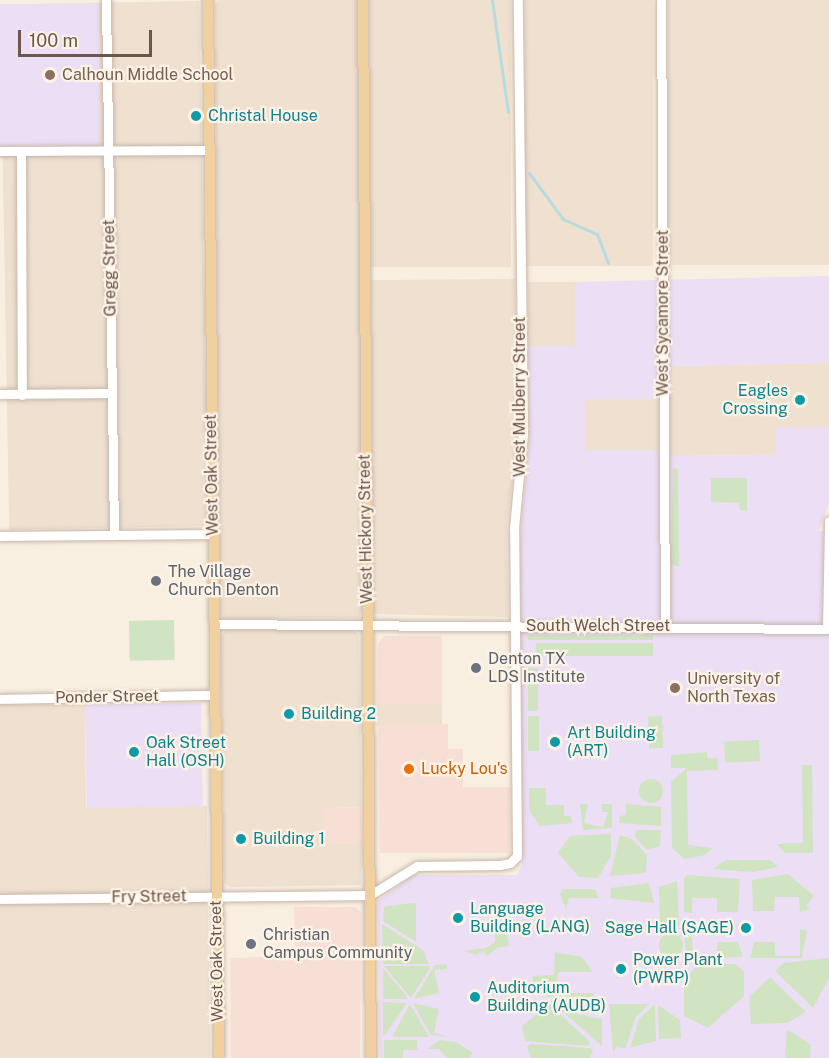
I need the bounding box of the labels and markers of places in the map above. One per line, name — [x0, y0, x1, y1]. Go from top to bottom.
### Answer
place label: Calhoun Middle School — [62, 65, 233, 85]
marker: Calhoun Middle School — [43, 68, 57, 82]
place label: Christal House — [208, 106, 318, 126]
marker: Christal House — [189, 109, 203, 123]
place label: Eagles Crossing — [722, 381, 788, 419]
marker: Eagles Crossing — [793, 393, 807, 407]
place label: The Village Church Denton — [168, 562, 279, 600]
marker: The Village Church Denton — [149, 574, 163, 588]
place label: Denton TX LDS Institute — [488, 649, 585, 687]
marker: Denton TX LDS Institute — [469, 661, 483, 675]
place label: University of North Texas — [687, 669, 780, 707]
marker: University of North Texas — [668, 681, 682, 695]
place label: Building 2 — [301, 704, 376, 724]
marker: Building 2 — [282, 707, 296, 721]
place label: Art Building (ART) — [567, 723, 656, 761]
place label: Oak Street Hall (OSH) — [146, 733, 226, 771]
marker: Art Building (ART) — [548, 735, 562, 749]
marker: Oak Street Hall (OSH) — [127, 745, 141, 759]
place label: Lucky Lou's — [421, 759, 508, 779]
marker: Lucky Lou's — [402, 762, 416, 776]
place label: Building 1 — [253, 829, 325, 849]
marker: Building 1 — [234, 832, 248, 846]
place label: Language Building (LANG) — [470, 899, 590, 937]
marker: Language Building (LANG) — [451, 911, 465, 925]
place label: Sage Hall (SAGE) — [605, 918, 734, 938]
marker: Sage Hall (SAGE) — [739, 921, 753, 935]
place label: Christian Campus Community — [263, 925, 412, 963]
marker: Christian Campus Community — [244, 937, 258, 951]
place label: Power Plant (PWRP) — [633, 950, 722, 988]
marker: Power Plant (PWRP) — [614, 962, 628, 976]
place label: Auditorium Building (AUDB) — [487, 978, 606, 1016]
marker: Auditorium Building (AUDB) — [468, 990, 482, 1004]

